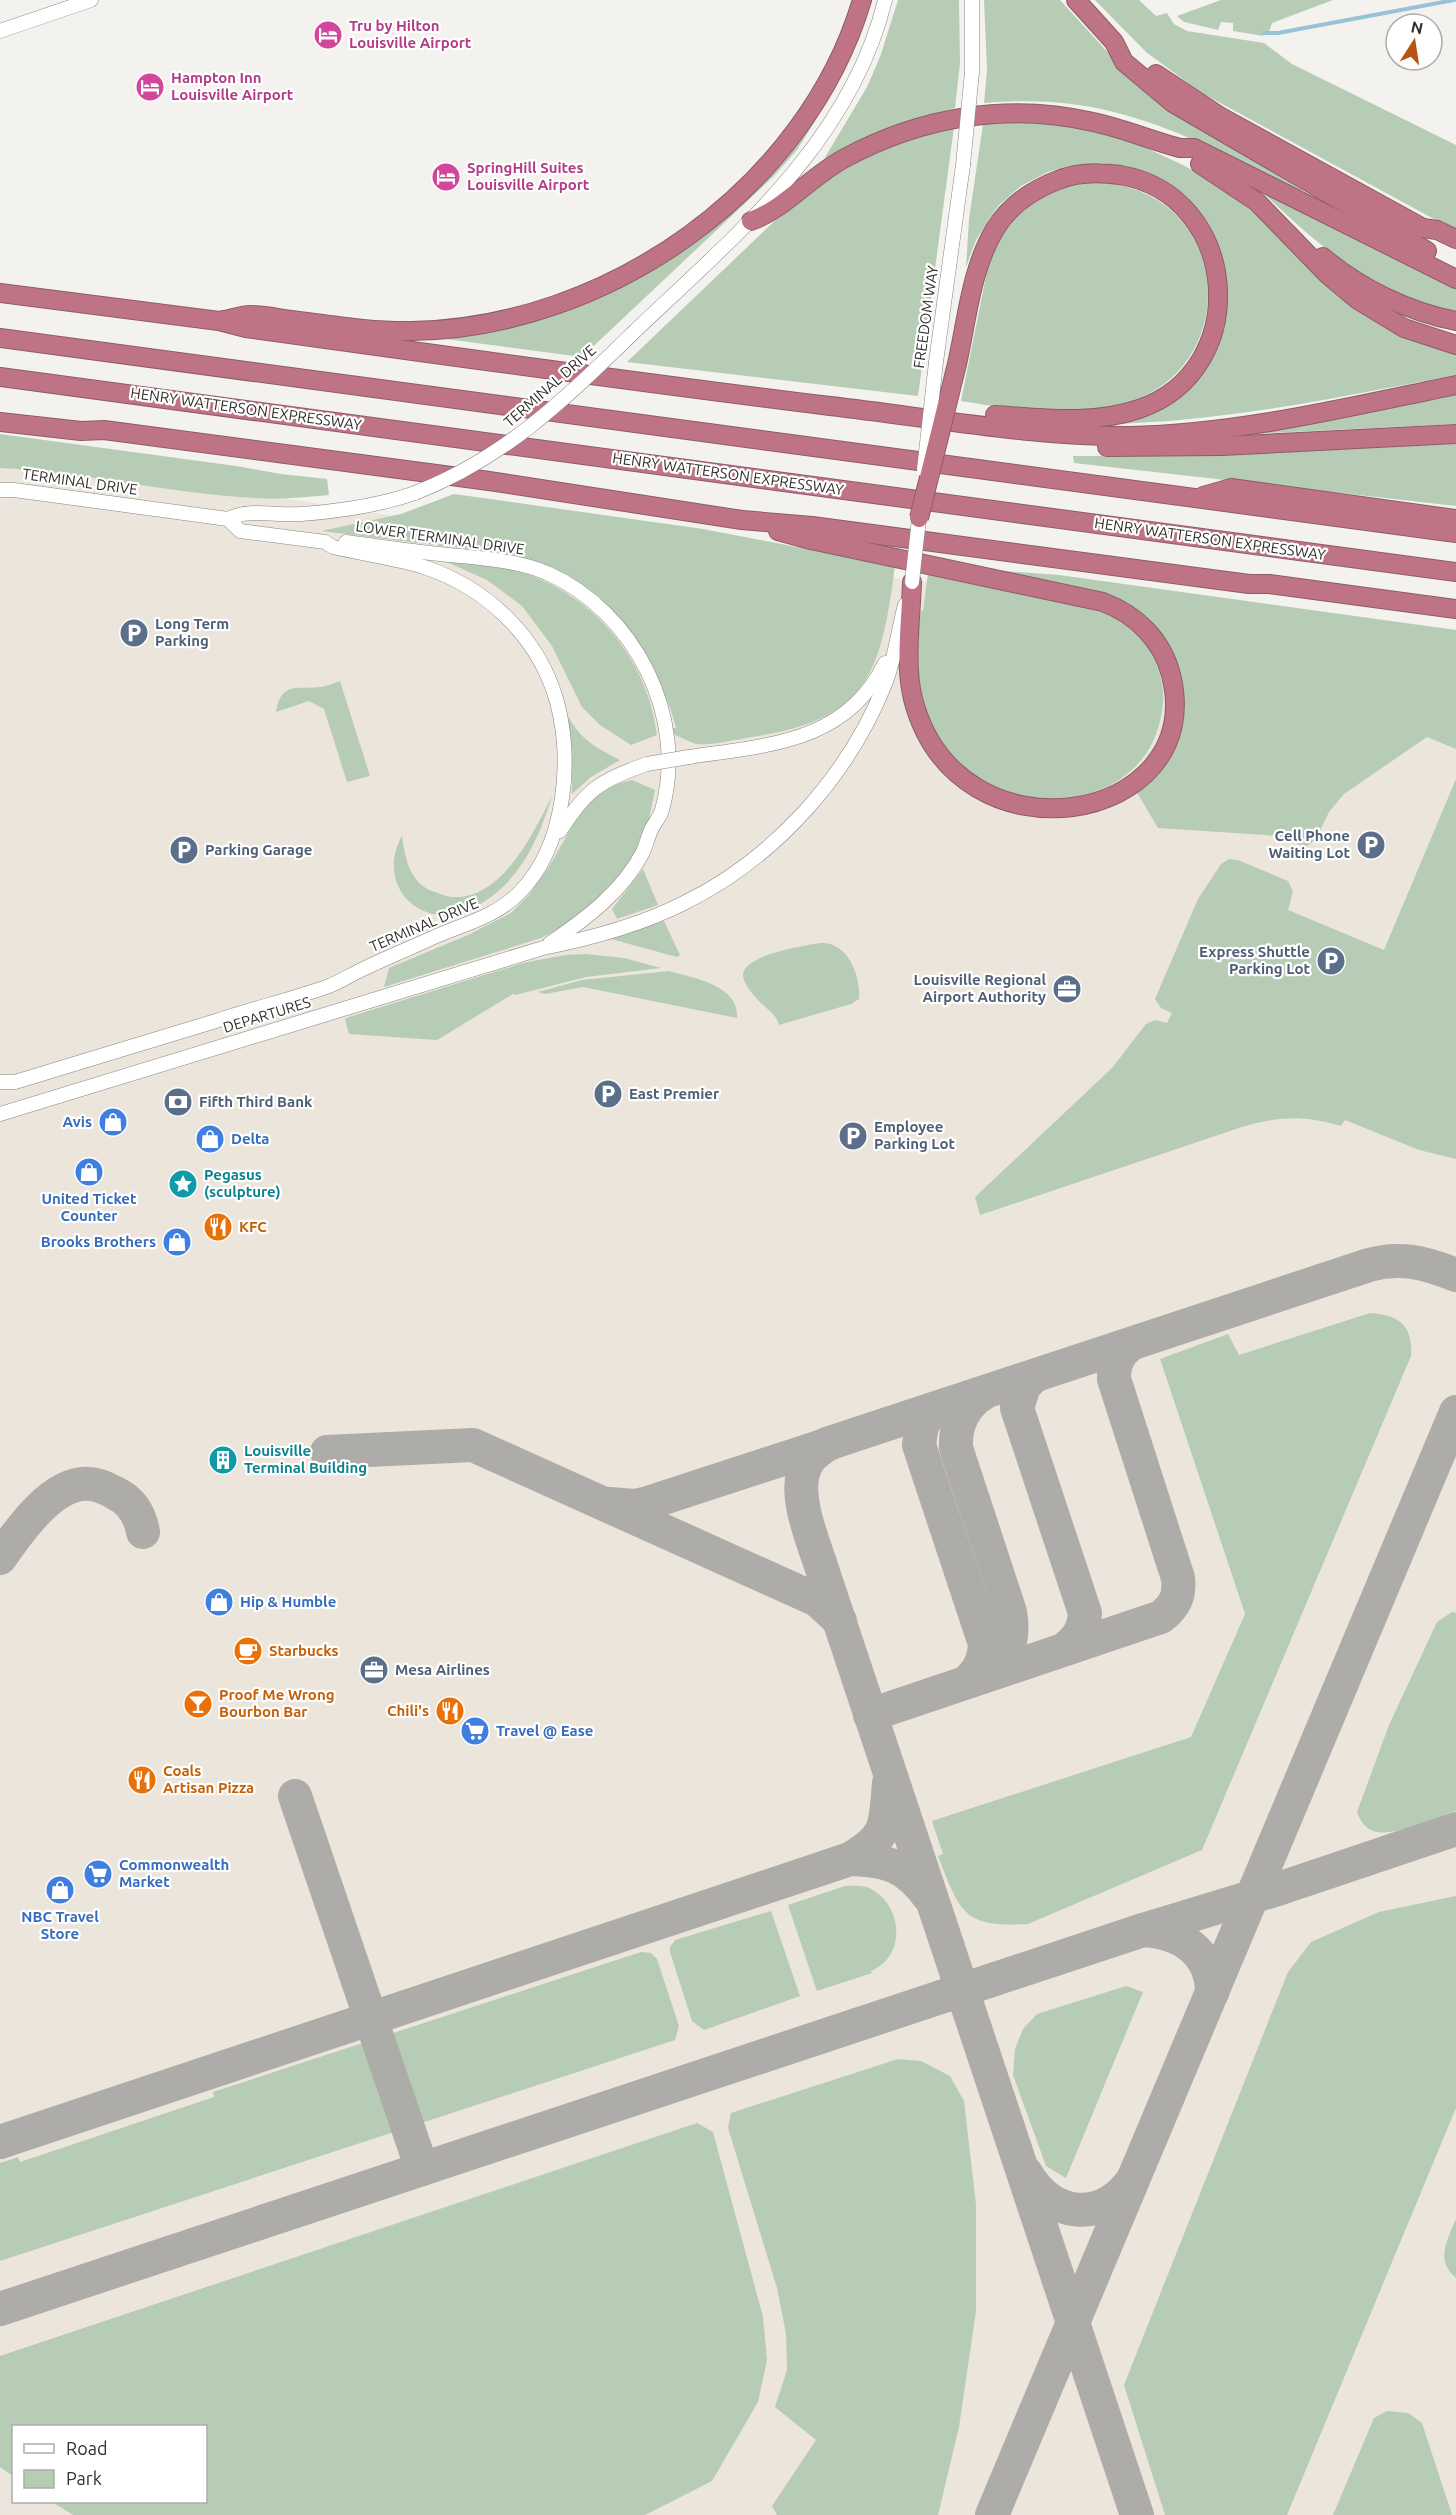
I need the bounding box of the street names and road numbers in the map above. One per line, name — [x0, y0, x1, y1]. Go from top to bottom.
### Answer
street label: FREEDOM WAY — [910, 264, 941, 370]
street label: TERMINAL DRIVE — [500, 341, 599, 430]
street label: HENRY WATTERSON EXPRESSWAY — [129, 384, 363, 433]
street label: HENRY WATTERSON EXPRESSWAY — [611, 449, 845, 498]
street label: TERMINAL DRIVE — [21, 465, 139, 498]
street label: HENRY WATTERSON EXPRESSWAY — [1093, 514, 1327, 563]
street label: LOWER TERMINAL DRIVE — [355, 517, 525, 558]
street label: TERMINAL DRIVE — [367, 894, 481, 955]
street label: DEPARTURES — [221, 993, 313, 1036]

